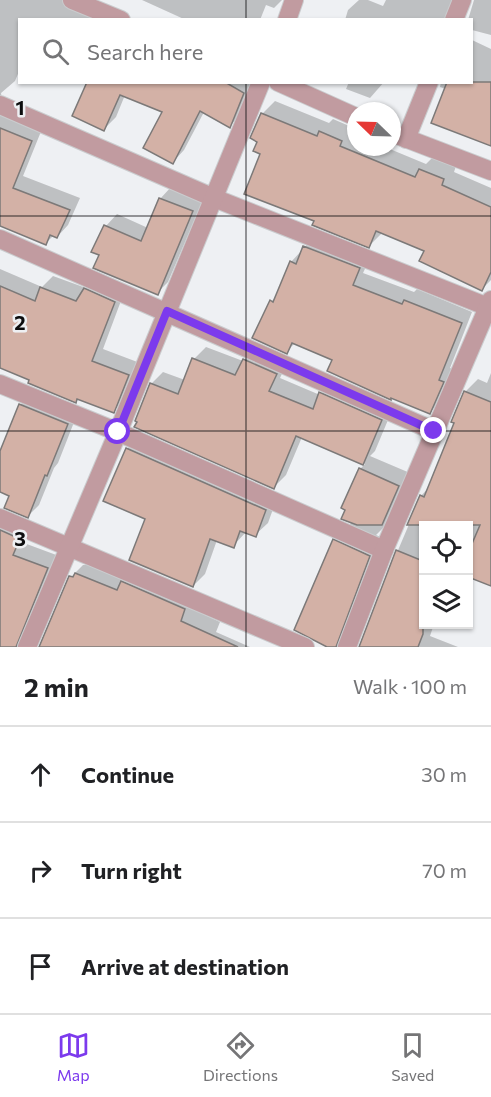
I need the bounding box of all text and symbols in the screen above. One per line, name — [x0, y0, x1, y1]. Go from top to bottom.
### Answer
search box — [18, 18, 473, 84]
icon: search — [39, 35, 72, 68]
text: Search here — [87, 38, 203, 65]
text: 1 — [15, 95, 25, 119]
north arrow — [347, 102, 401, 156]
text: 2 — [14, 310, 26, 334]
route end — [420, 417, 446, 443]
route start — [104, 418, 130, 444]
map controls — [419, 521, 473, 629]
button: locate — [419, 521, 473, 575]
text: 3 — [14, 526, 26, 550]
button: layers — [419, 575, 473, 629]
text: 2 min — [24, 671, 89, 702]
text: Walk · 100 m — [353, 674, 467, 698]
icon: ahead — [24, 758, 57, 791]
text: Continue — [81, 761, 174, 788]
text: 30 m — [421, 762, 467, 786]
icon: right — [24, 854, 57, 887]
text: Turn right — [81, 857, 182, 884]
text: 70 m — [422, 858, 467, 882]
icon: arrive — [24, 950, 57, 983]
text: Arrive at destination — [81, 953, 289, 980]
tab: Map — [57, 1029, 90, 1084]
tab: Directions — [203, 1029, 278, 1084]
tab: Saved — [391, 1029, 434, 1084]

